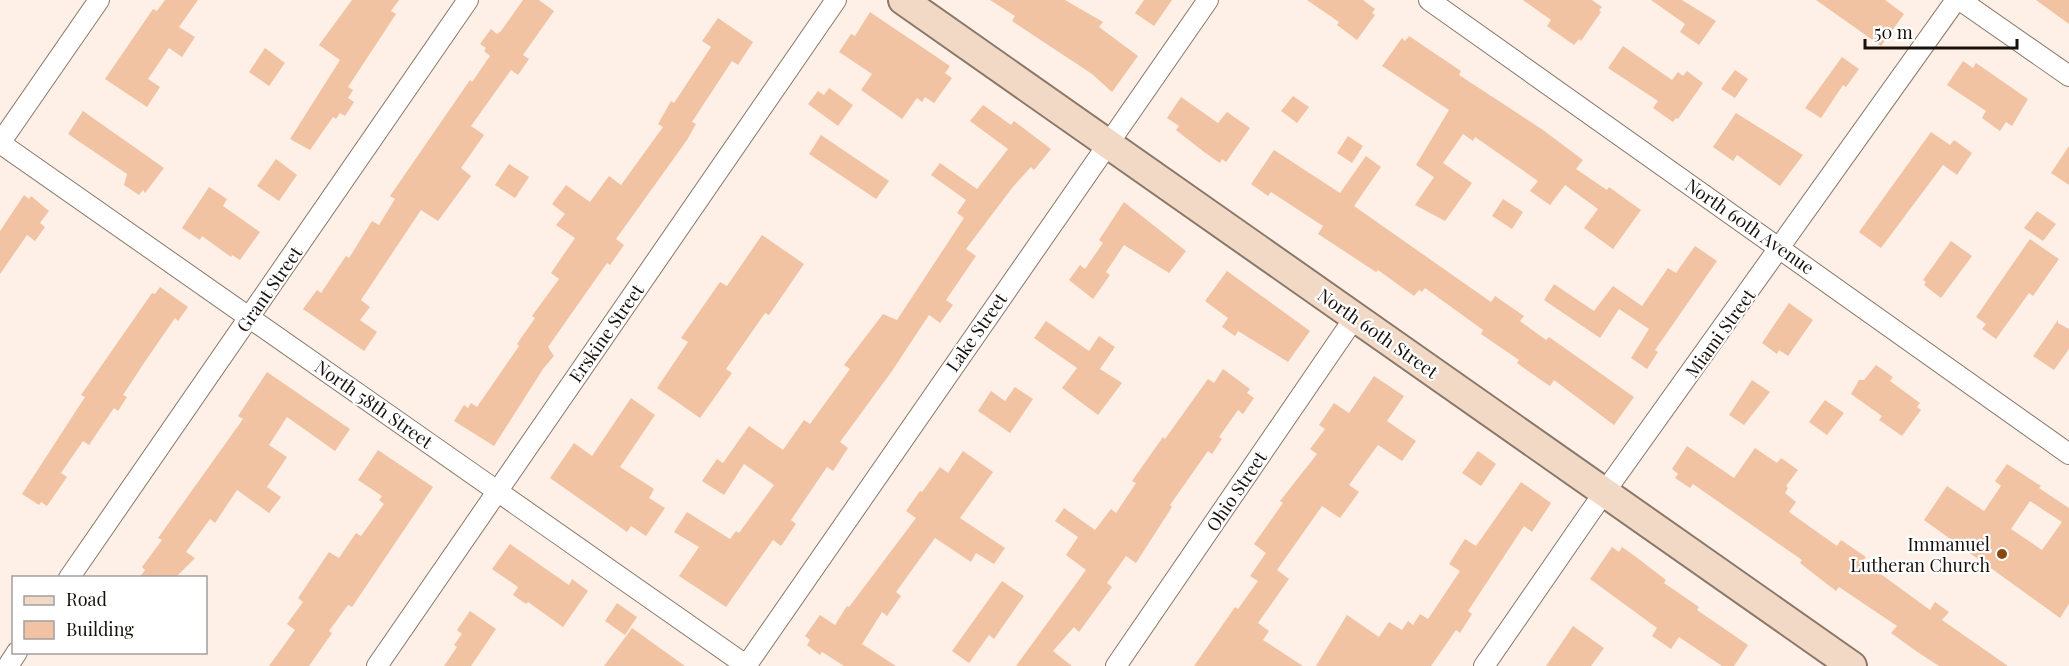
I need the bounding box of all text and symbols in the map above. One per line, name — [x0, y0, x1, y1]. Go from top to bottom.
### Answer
scale bar — [1865, 12, 2016, 50]
text: 50 m — [1874, 20, 1913, 44]
street label: North 60th Avenue — [1681, 173, 1819, 279]
street label: Grant Street — [231, 241, 308, 337]
street label: Erskine Street — [563, 279, 649, 387]
street label: North 60th Street — [1313, 283, 1443, 384]
street label: Miami Street — [1680, 283, 1761, 382]
street label: Lake Street — [940, 287, 1012, 376]
street label: North 58th Street — [310, 355, 438, 454]
street label: Ohio Street — [1200, 446, 1272, 536]
place label: Immanuel Lutheran Church — [1850, 532, 1990, 577]
marker: Immanuel Lutheran Church — [1995, 547, 2009, 561]
legend — [12, 576, 207, 654]
text: Road — [66, 587, 107, 611]
text: Building — [66, 617, 134, 641]

